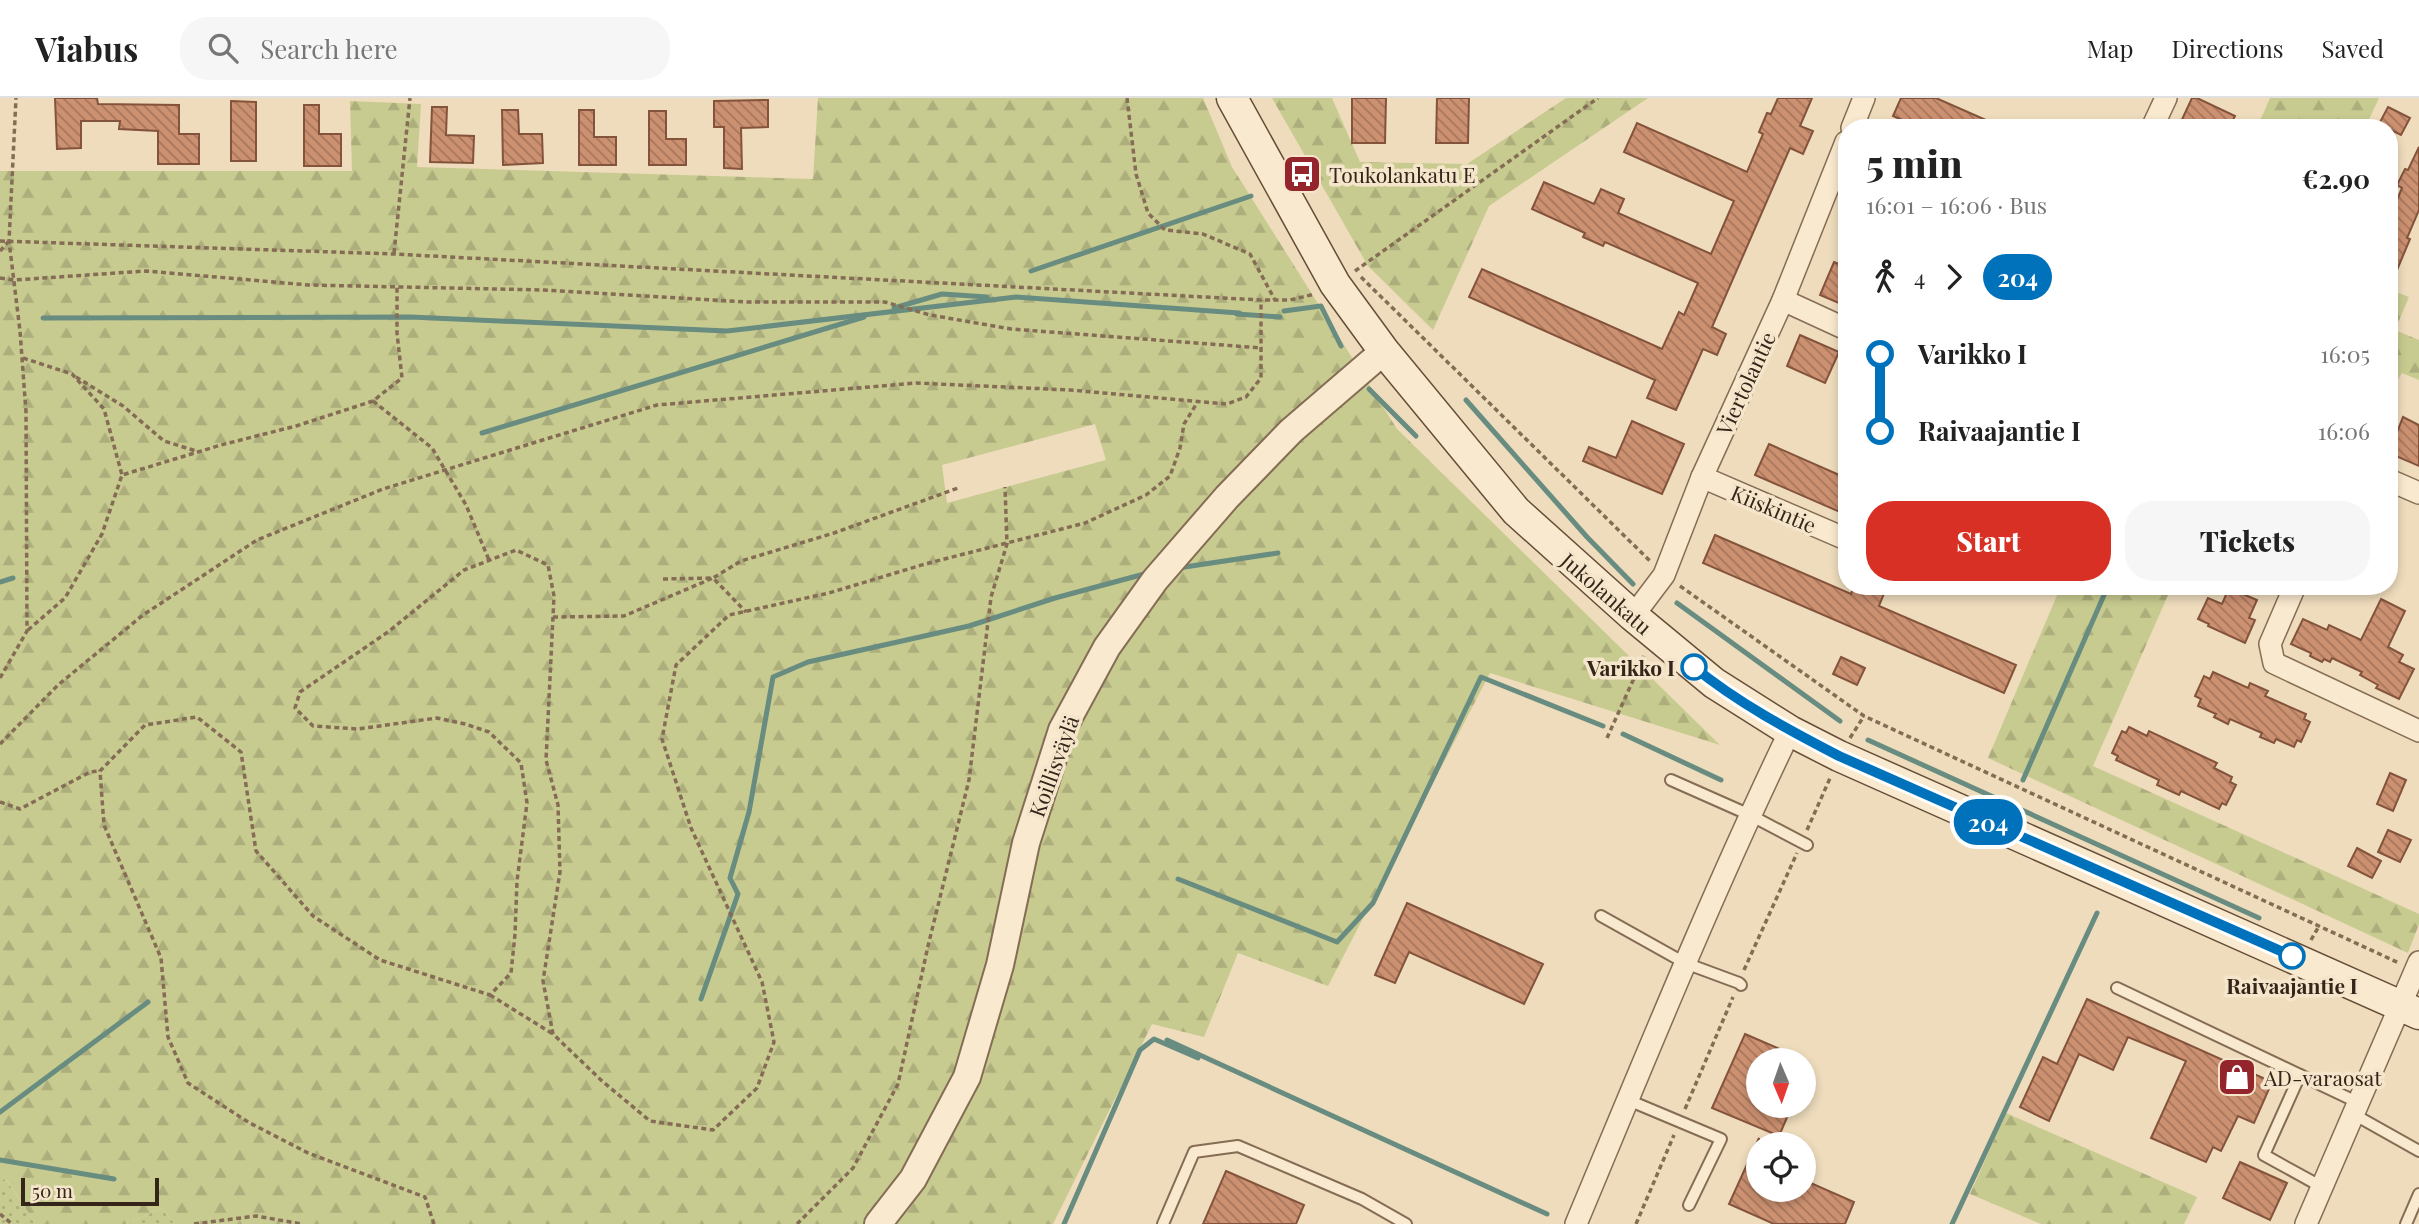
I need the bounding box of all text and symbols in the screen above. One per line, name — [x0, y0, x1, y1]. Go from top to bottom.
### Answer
search box — [180, 17, 670, 80]
text: Viabus — [35, 26, 138, 70]
icon: search — [204, 29, 242, 67]
text: Search here — [260, 31, 398, 66]
text: Map — [2087, 32, 2133, 64]
text: Directions — [2171, 32, 2284, 64]
text: Saved — [2322, 32, 2384, 64]
text: 5 min — [1866, 137, 1962, 188]
bus stop icon: Toukolankatu E — [1281, 153, 1323, 195]
place label: Toukolankatu E — [1329, 160, 1476, 188]
text: €2.90 — [2302, 161, 2370, 196]
text: 16:01 – 16:06 · Bus — [1866, 189, 2047, 220]
icon: walk — [1866, 258, 1904, 296]
icon: forward — [1935, 258, 1973, 296]
text: 4 — [1914, 261, 1925, 292]
text: 204 — [1997, 261, 2038, 293]
street label: Viertolantie — [1708, 327, 1781, 440]
text: Varikko I — [1918, 336, 2027, 371]
text: 16:05 — [2320, 338, 2370, 369]
text: Raivaajantie I — [1918, 413, 2081, 448]
text: 16:06 — [2318, 415, 2370, 446]
street label: Kiiskintie — [1727, 478, 1821, 538]
button: Start — [1866, 501, 2111, 581]
button: Tickets — [2125, 501, 2370, 581]
street label: Jukolankatu — [1555, 545, 1658, 640]
place label: Varikko I — [1586, 653, 1675, 681]
marker: Varikko I — [1681, 654, 1707, 680]
street label: Koillisväylä — [1022, 711, 1084, 821]
line badge: 204 — [1948, 799, 2028, 845]
text: 204 — [1968, 806, 2008, 838]
marker: Raivaajantie I — [2279, 943, 2305, 969]
place label: Raivaajantie I — [2226, 971, 2358, 999]
north arrow — [1746, 1048, 1816, 1118]
map controls — [1746, 1048, 1816, 1202]
shop icon: AD-varaosat — [2216, 1056, 2258, 1098]
place label: AD-varaosat — [2263, 1063, 2382, 1091]
button: locate — [1746, 1132, 1816, 1202]
scale bar — [21, 1175, 159, 1207]
text: 50 m — [32, 1177, 73, 1203]

